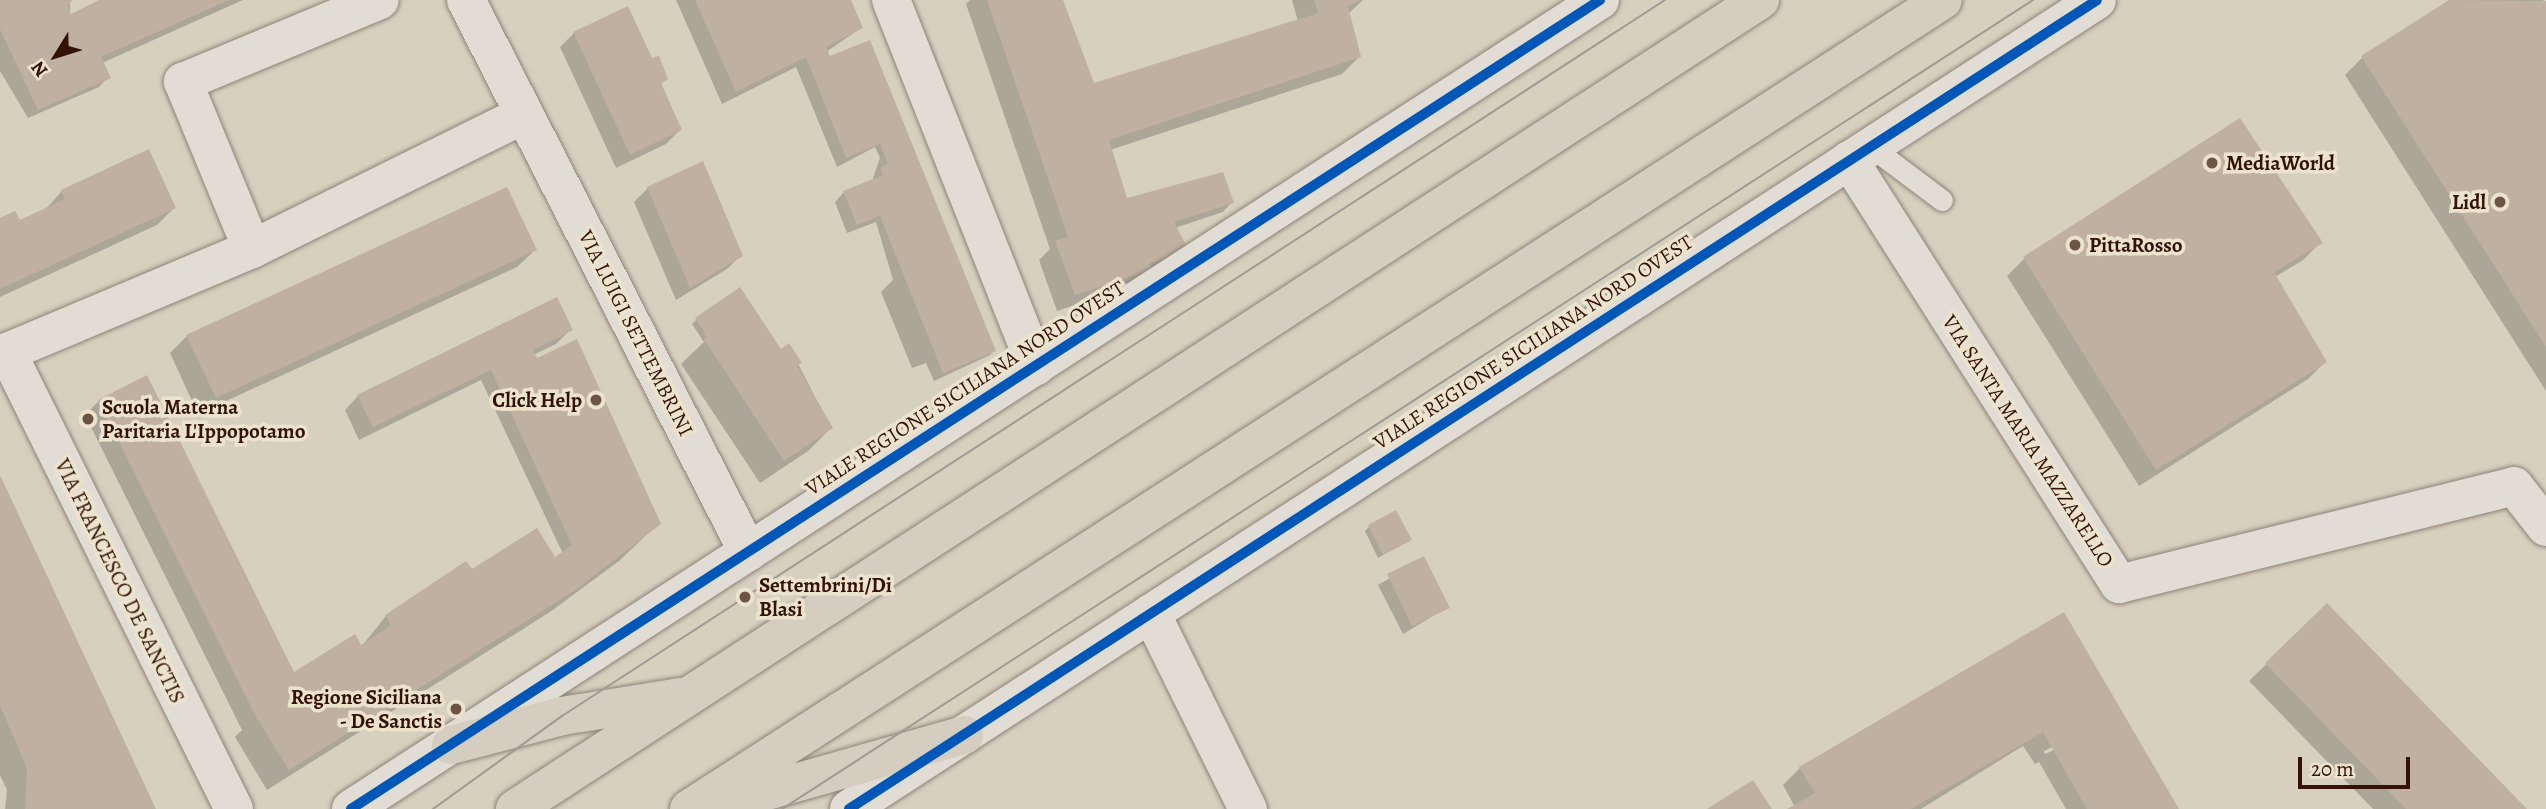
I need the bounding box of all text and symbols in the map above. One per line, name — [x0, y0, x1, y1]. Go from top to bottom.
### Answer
north arrow — [21, 21, 91, 91]
text: N — [25, 55, 54, 82]
place label: MediaWorld — [2226, 150, 2335, 176]
marker: MediaWorld — [2204, 155, 2220, 171]
place label: Lidl — [2452, 189, 2486, 215]
marker: Lidl — [2492, 194, 2508, 210]
street label: VIA LUIGI SETTEMBRINI — [573, 226, 699, 440]
street label: VIALE REGIONE SICILIANA NORD OVEST — [1369, 229, 1697, 455]
place label: PittaRosso — [2089, 232, 2183, 258]
marker: PittaRosso — [2067, 237, 2083, 253]
street label: VIALE REGIONE SICILIANA NORD OVEST — [801, 275, 1129, 501]
street label: VIA SANTA MARIA MAZZARELLO — [1937, 310, 2119, 572]
place label: Click Help — [492, 387, 582, 413]
marker: Click Help — [588, 392, 604, 408]
place label: Scuola Materna Paritaria L'Ippopotamo — [102, 394, 306, 444]
marker: Scuola Materna Paritaria L'Ippopotamo — [80, 411, 96, 427]
street label: VIA FRANCESCO DE SANCTIS — [50, 455, 190, 707]
place label: Settembrini/Di Blasi — [759, 572, 892, 622]
marker: Settembrini/Di Blasi — [737, 589, 753, 605]
place label: Regione Siciliana - De Sanctis — [291, 684, 442, 734]
marker: Regione Siciliana - De Sanctis — [448, 701, 464, 717]
scale bar — [2301, 742, 2413, 786]
text: 20 m — [2311, 755, 2354, 783]

